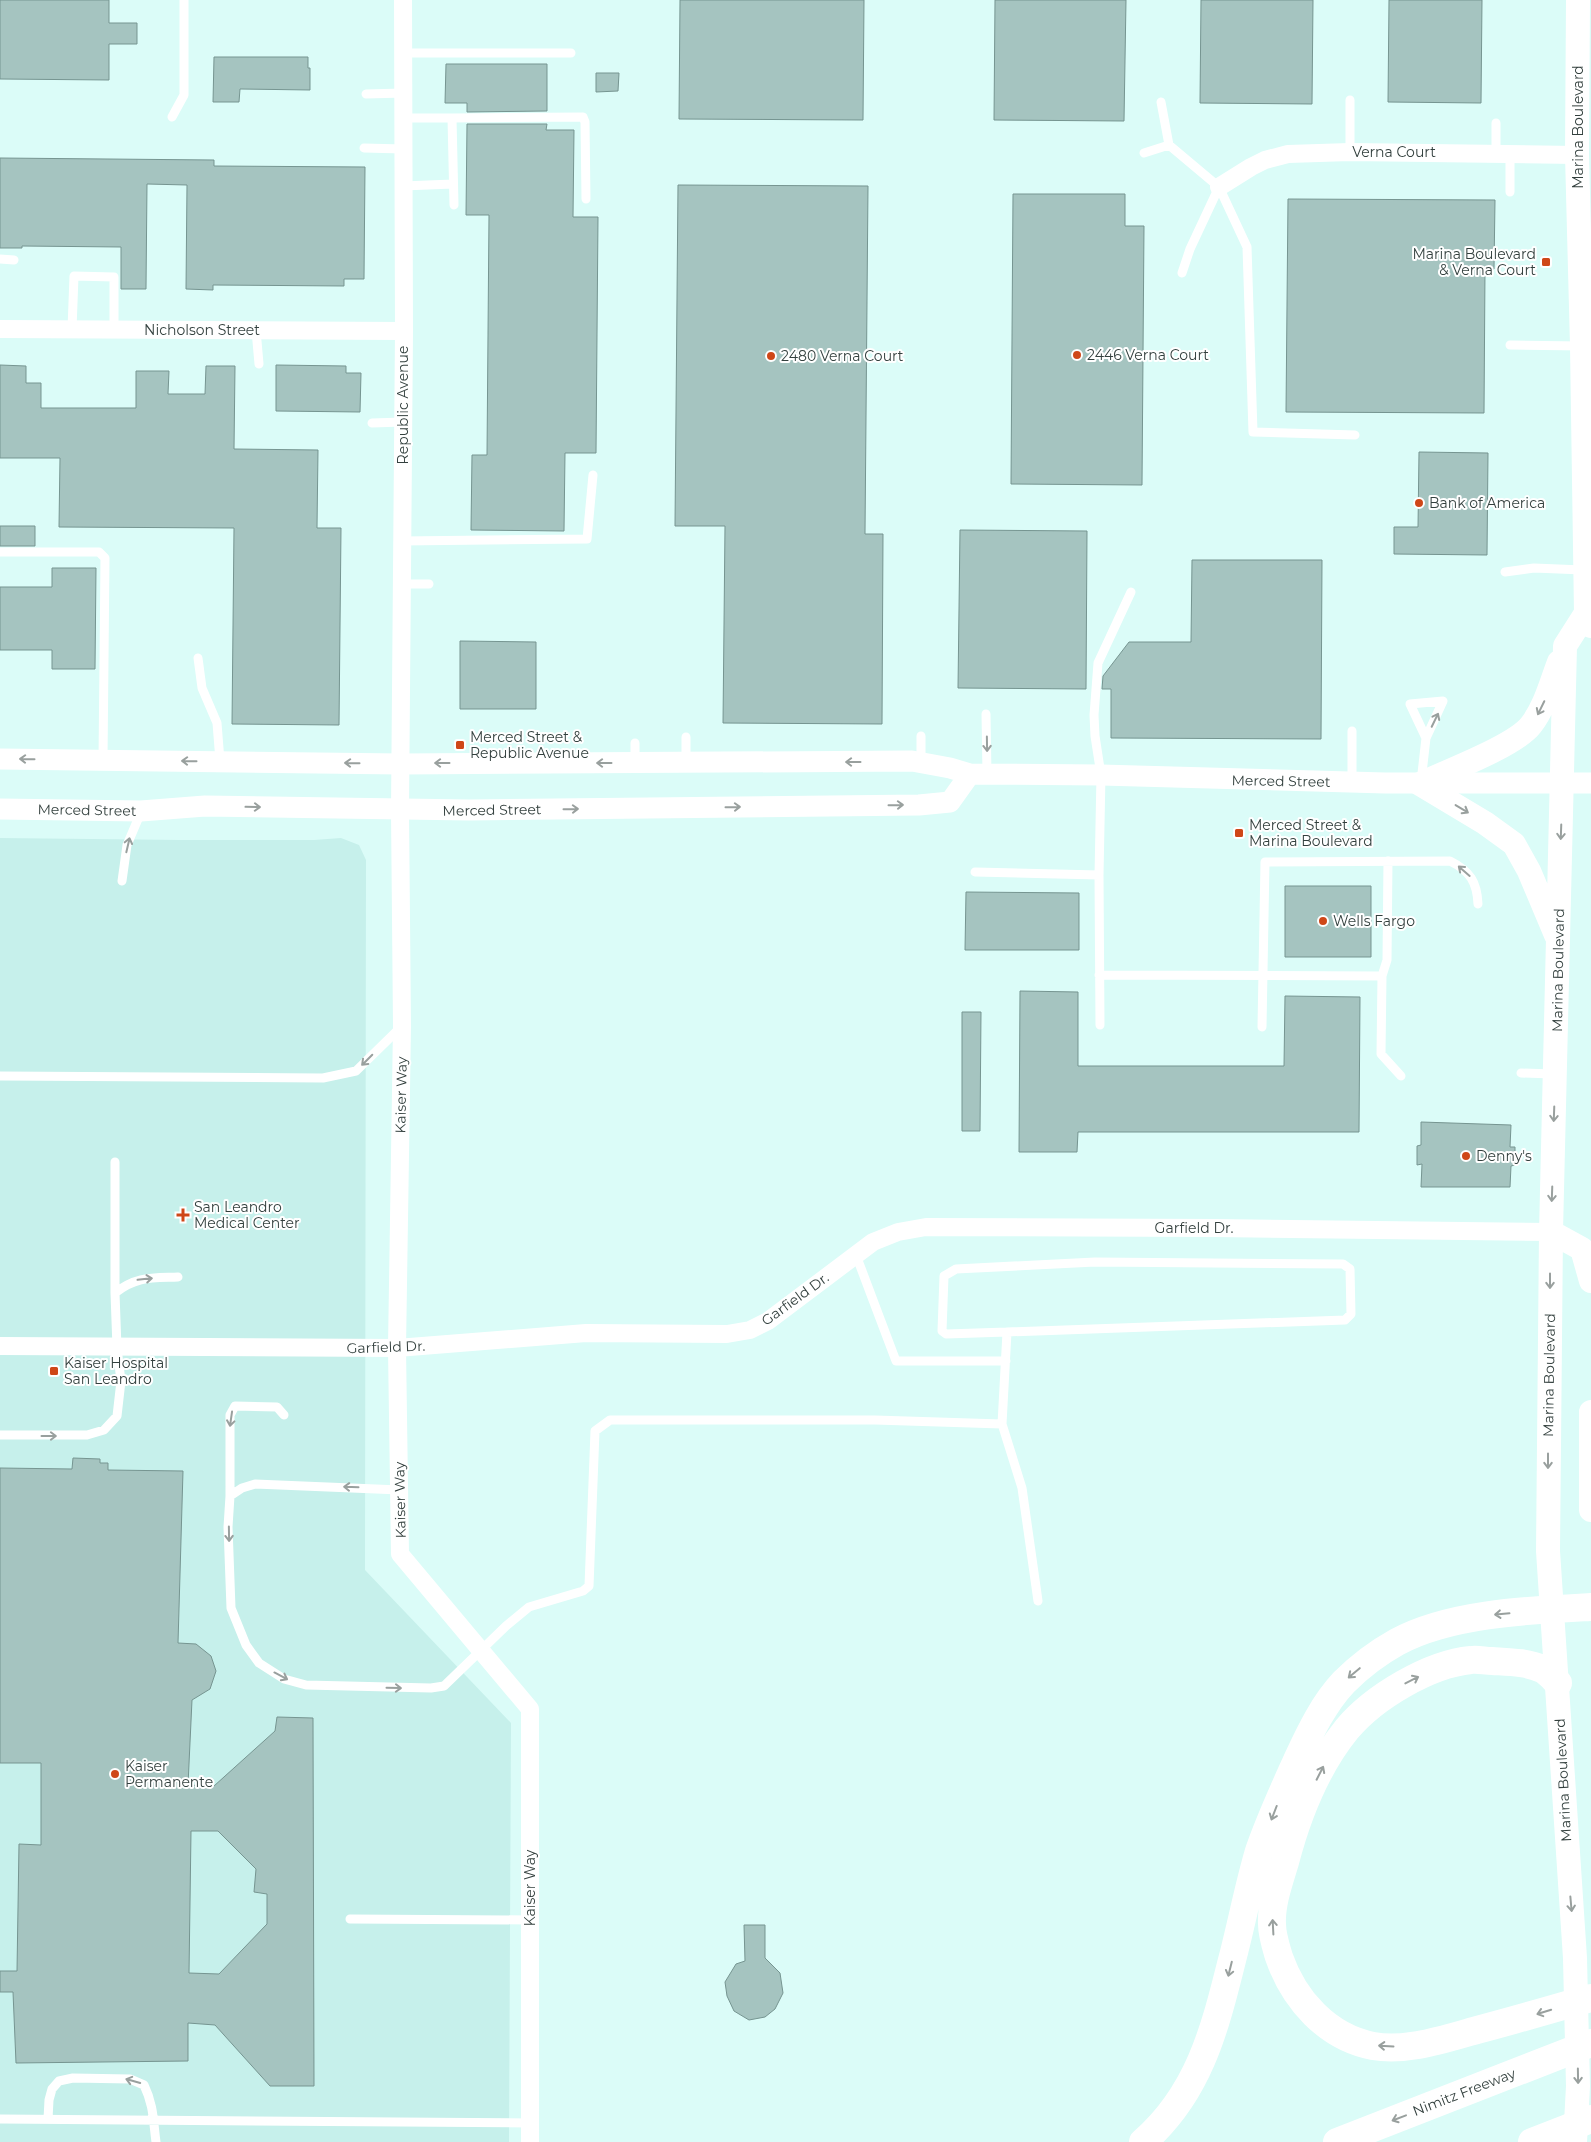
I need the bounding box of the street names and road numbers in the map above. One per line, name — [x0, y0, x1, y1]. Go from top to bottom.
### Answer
street label: Marina Boulevard — [1569, 65, 1587, 189]
street label: Verna Court — [1352, 143, 1436, 161]
street label: Nicholson Street — [144, 321, 260, 339]
street label: Republic Avenue — [394, 346, 412, 464]
street label: Merced Street — [1231, 771, 1331, 791]
street label: Merced Street — [37, 800, 137, 820]
street label: Merced Street — [442, 800, 542, 820]
street label: Marina Boulevard — [1548, 908, 1568, 1032]
street label: Kaiser Way — [391, 1056, 411, 1134]
street label: Garfield Dr. — [1155, 1219, 1233, 1237]
street label: Garfield Dr. — [758, 1269, 832, 1329]
street label: Marina Boulevard — [1539, 1313, 1559, 1437]
street label: Garfield Dr. — [346, 1337, 426, 1357]
street label: Kaiser Way — [390, 1461, 410, 1539]
street label: Marina Boulevard — [1551, 1718, 1575, 1842]
street label: Kaiser Way — [521, 1849, 539, 1926]
street label: Nimitz Freeway — [1410, 2064, 1518, 2120]

